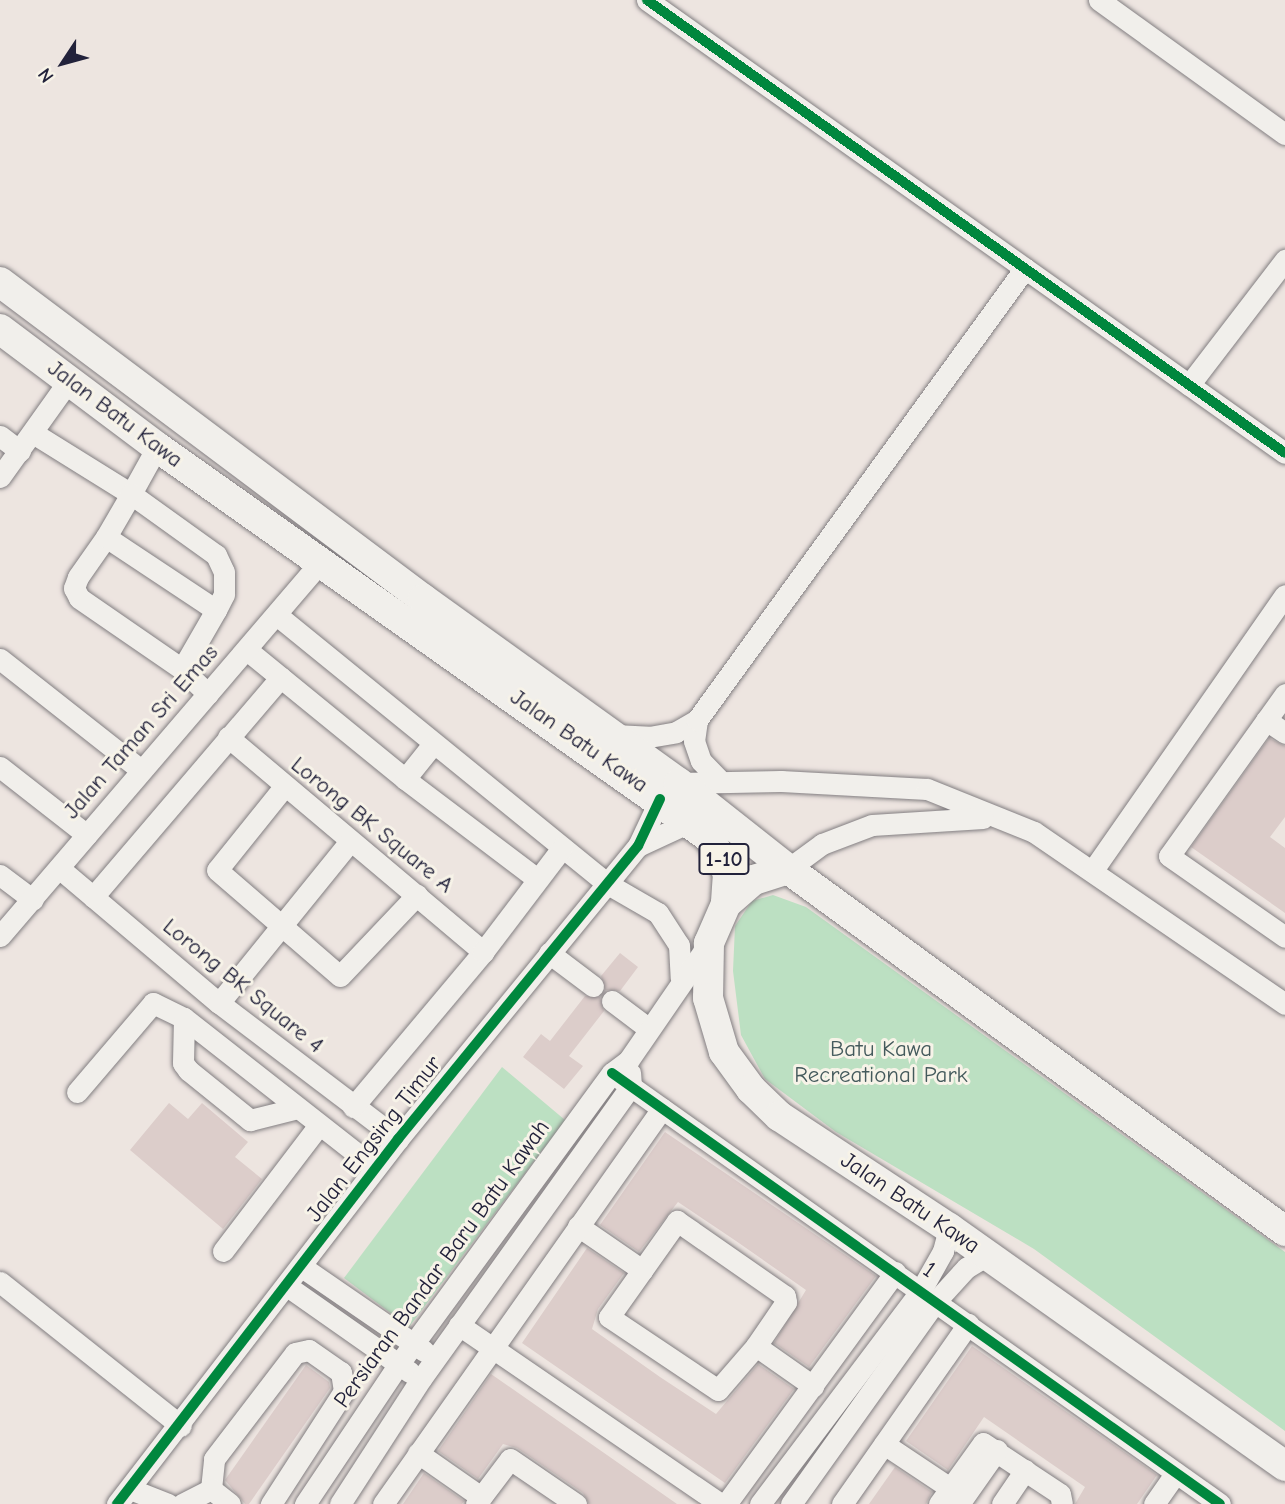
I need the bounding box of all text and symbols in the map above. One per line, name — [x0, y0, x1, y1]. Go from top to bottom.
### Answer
north arrow — [28, 28, 98, 98]
text: N — [33, 64, 59, 87]
street label: Jalan Batu Kawa — [42, 354, 188, 474]
street label: Jalan Taman Sri Emas — [58, 639, 224, 825]
street label: Jalan Batu Kawa — [505, 683, 653, 799]
street label: Lorong BK Square A — [285, 751, 459, 899]
road number: 1-10 — [698, 842, 750, 876]
street label: Lorong BK Square 4 — [157, 913, 329, 1059]
park label: Batu Kawa Recreational Park — [794, 1035, 968, 1089]
street label: Jalan Engsing Timur — [301, 1051, 447, 1227]
street label: Persiaran Bandar Baru Batu Kawah — [328, 1115, 556, 1413]
street label: Jalan Batu Kawa — [835, 1146, 985, 1260]
street label: 1 — [917, 1256, 941, 1284]

